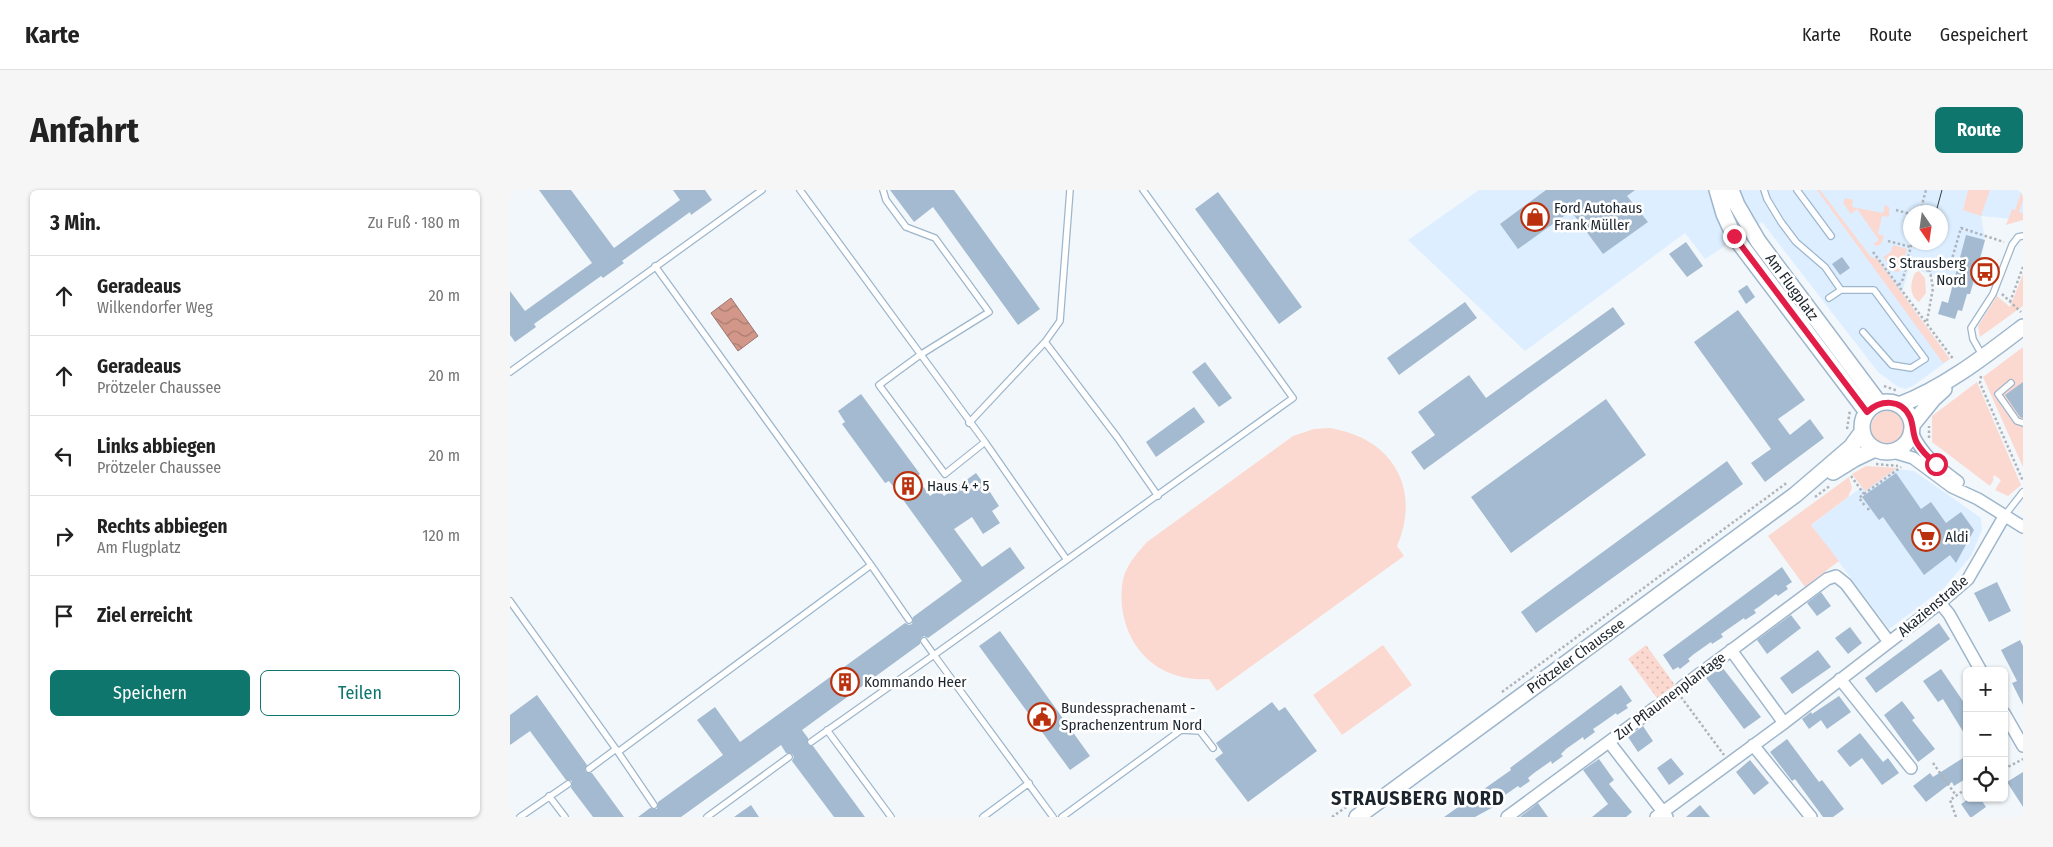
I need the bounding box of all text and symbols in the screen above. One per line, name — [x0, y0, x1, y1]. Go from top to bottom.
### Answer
text: Karte — [25, 21, 80, 49]
text: Karte — [1802, 24, 1841, 46]
text: Route — [1869, 24, 1912, 46]
text: Gespeichert — [1940, 24, 2028, 46]
button: Route — [1935, 107, 2023, 153]
text: Anfahrt — [30, 109, 139, 151]
place label: Ford Autohaus Frank Müller — [1554, 199, 1642, 234]
shop icon: Ford Autohaus Frank Müller — [1520, 202, 1550, 232]
north arrow — [1903, 205, 1948, 250]
text: 3 Min. — [50, 210, 101, 236]
text: Zu Fuß · 180 m — [368, 213, 460, 232]
route end — [1723, 225, 1746, 248]
street label: Am Flugplatz — [1762, 250, 1822, 324]
place label: S Strausberg Nord — [1889, 254, 1966, 289]
bus stop icon: S Strausberg Nord — [1970, 257, 2000, 287]
text: Geradeaus — [97, 275, 181, 298]
icon: ahead — [50, 282, 78, 310]
text: 20 m — [429, 286, 460, 305]
text: Wilkendorfer Weg — [97, 298, 213, 317]
text: Geradeaus — [97, 355, 181, 378]
icon: ahead — [50, 362, 78, 390]
text: 20 m — [429, 366, 460, 385]
text: Prötzeler Chaussee — [97, 378, 221, 397]
text: Links abbiegen — [97, 435, 216, 458]
icon: left — [50, 442, 78, 470]
text: 20 m — [429, 446, 460, 465]
route start — [1925, 453, 1948, 476]
text: Prötzeler Chaussee — [97, 458, 221, 477]
building icon: Haus 4 + 5 — [893, 471, 923, 501]
place label: Haus 4 + 5 — [927, 477, 989, 495]
text: Rechts abbiegen — [97, 515, 227, 538]
icon: right — [50, 522, 78, 550]
supermarket icon: Aldi — [1911, 522, 1941, 552]
text: 120 m — [422, 526, 460, 545]
place label: Aldi — [1945, 528, 1969, 546]
text: Am Flugplatz — [97, 538, 181, 557]
street label: Akazienstraße — [1894, 572, 1972, 640]
icon: arrive — [50, 602, 78, 630]
text: Ziel erreicht — [97, 604, 193, 627]
street label: Prötzeler Chaussee — [1524, 614, 1628, 698]
street label: Zur Pflaumenplantage — [1611, 648, 1729, 744]
building icon: Kommando Heer — [830, 667, 860, 697]
map controls — [1963, 667, 2008, 802]
button: + — [1963, 667, 2008, 712]
button: Speichern — [50, 670, 250, 716]
button: Teilen — [260, 670, 460, 716]
place label: Kommando Heer — [864, 673, 967, 691]
place label: Bundessprachenamt - Sprachenzentrum Nord — [1061, 699, 1202, 734]
public building icon: Bundessprachenamt - Sprachenzentrum Nord — [1027, 702, 1057, 732]
button: − — [1963, 712, 2008, 757]
button: locate — [1963, 757, 2008, 802]
district label: STRAUSBERG NORD — [1331, 786, 1505, 810]

